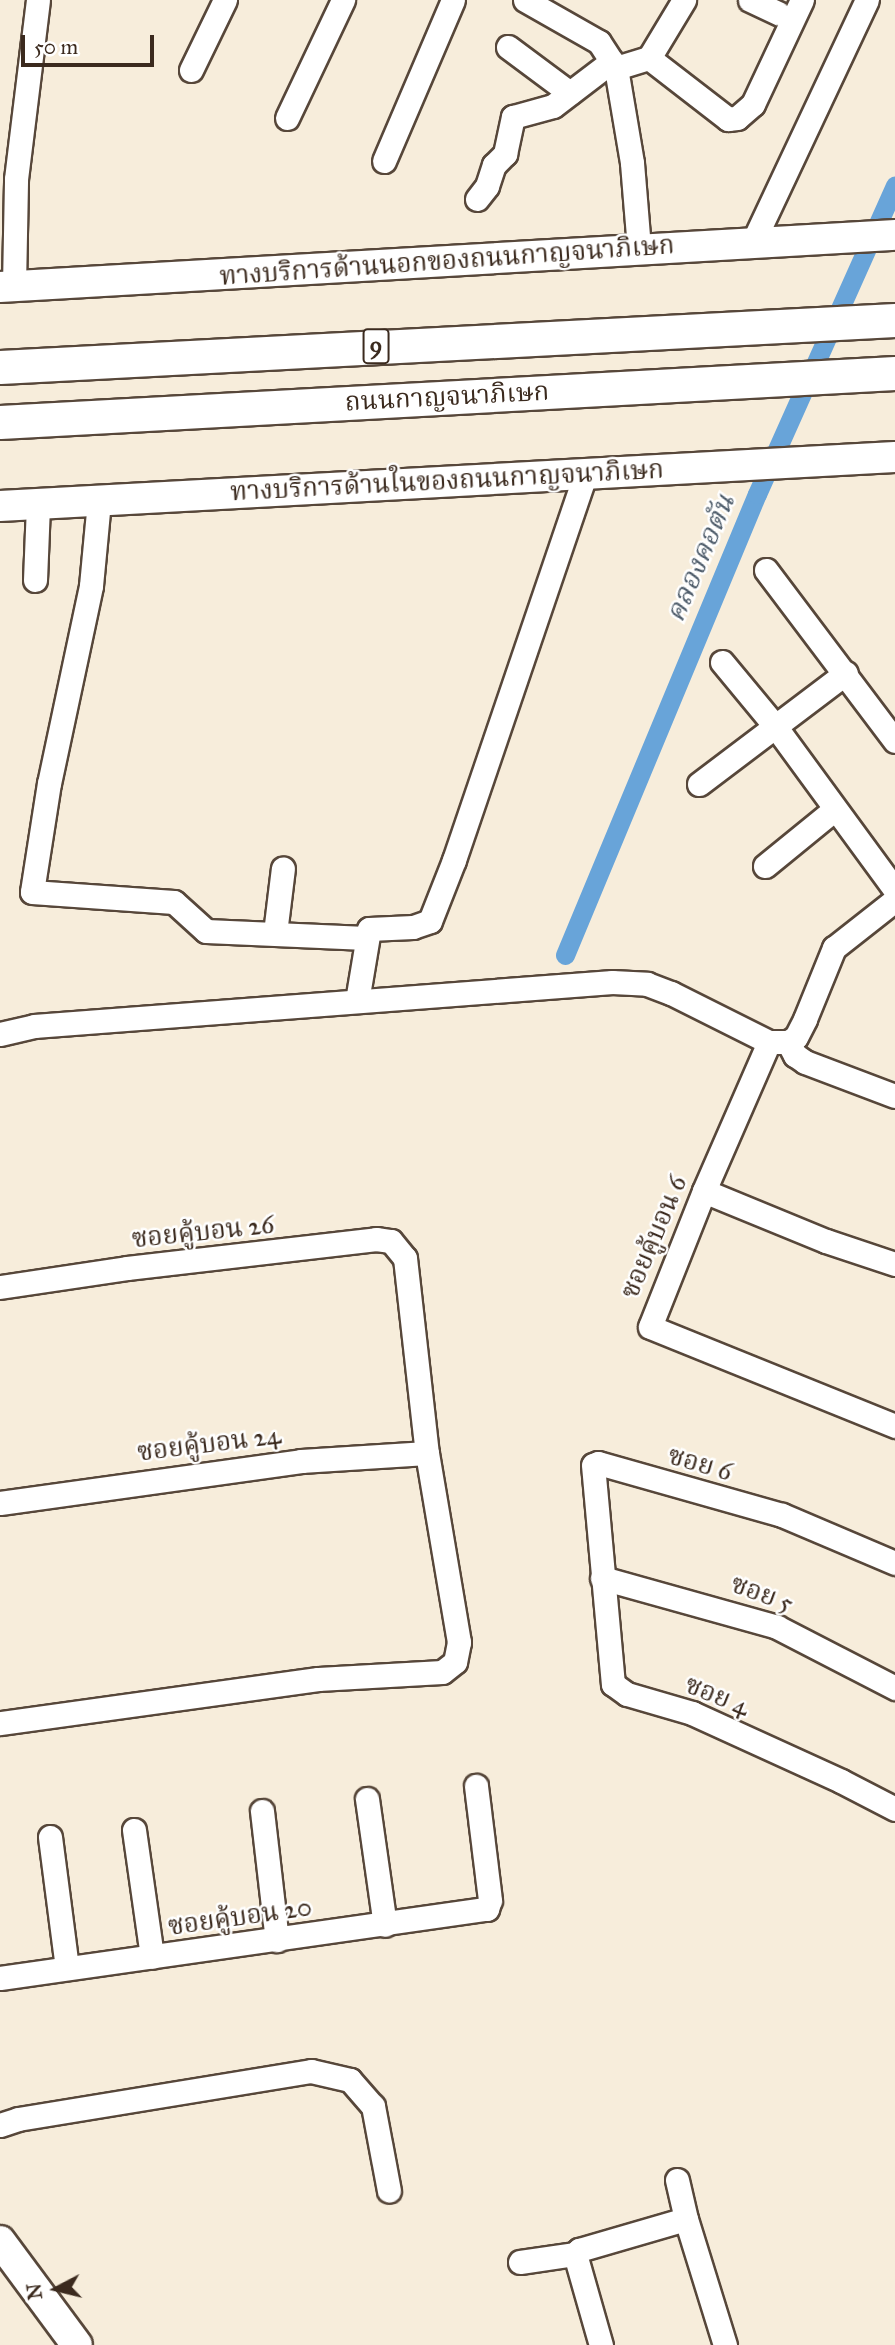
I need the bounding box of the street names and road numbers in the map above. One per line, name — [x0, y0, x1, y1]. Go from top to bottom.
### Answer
street label: ทางบริการด้านนอกของถนนกาญจนาภิเษก — [219, 230, 675, 292]
road number: 9 — [362, 326, 390, 366]
street label: ถนนกาญจนาภิเษก — [344, 376, 550, 418]
street label: ทางบริการด้านในของถนนกาญจนาภิเษก — [229, 454, 665, 508]
street label: ซอยคู้บอน 6 — [614, 1171, 694, 1303]
street label: ซอยคู้บอน 26 — [130, 1209, 276, 1255]
street label: ซอยคู้บอน 24 — [135, 1420, 283, 1468]
street label: ซอย 6 — [664, 1440, 736, 1488]
street label: ซอย 5 — [727, 1568, 797, 1620]
street label: ซอย 4 — [680, 1669, 754, 1723]
street label: ซอยคู้บอน 20 — [166, 1891, 314, 1943]

